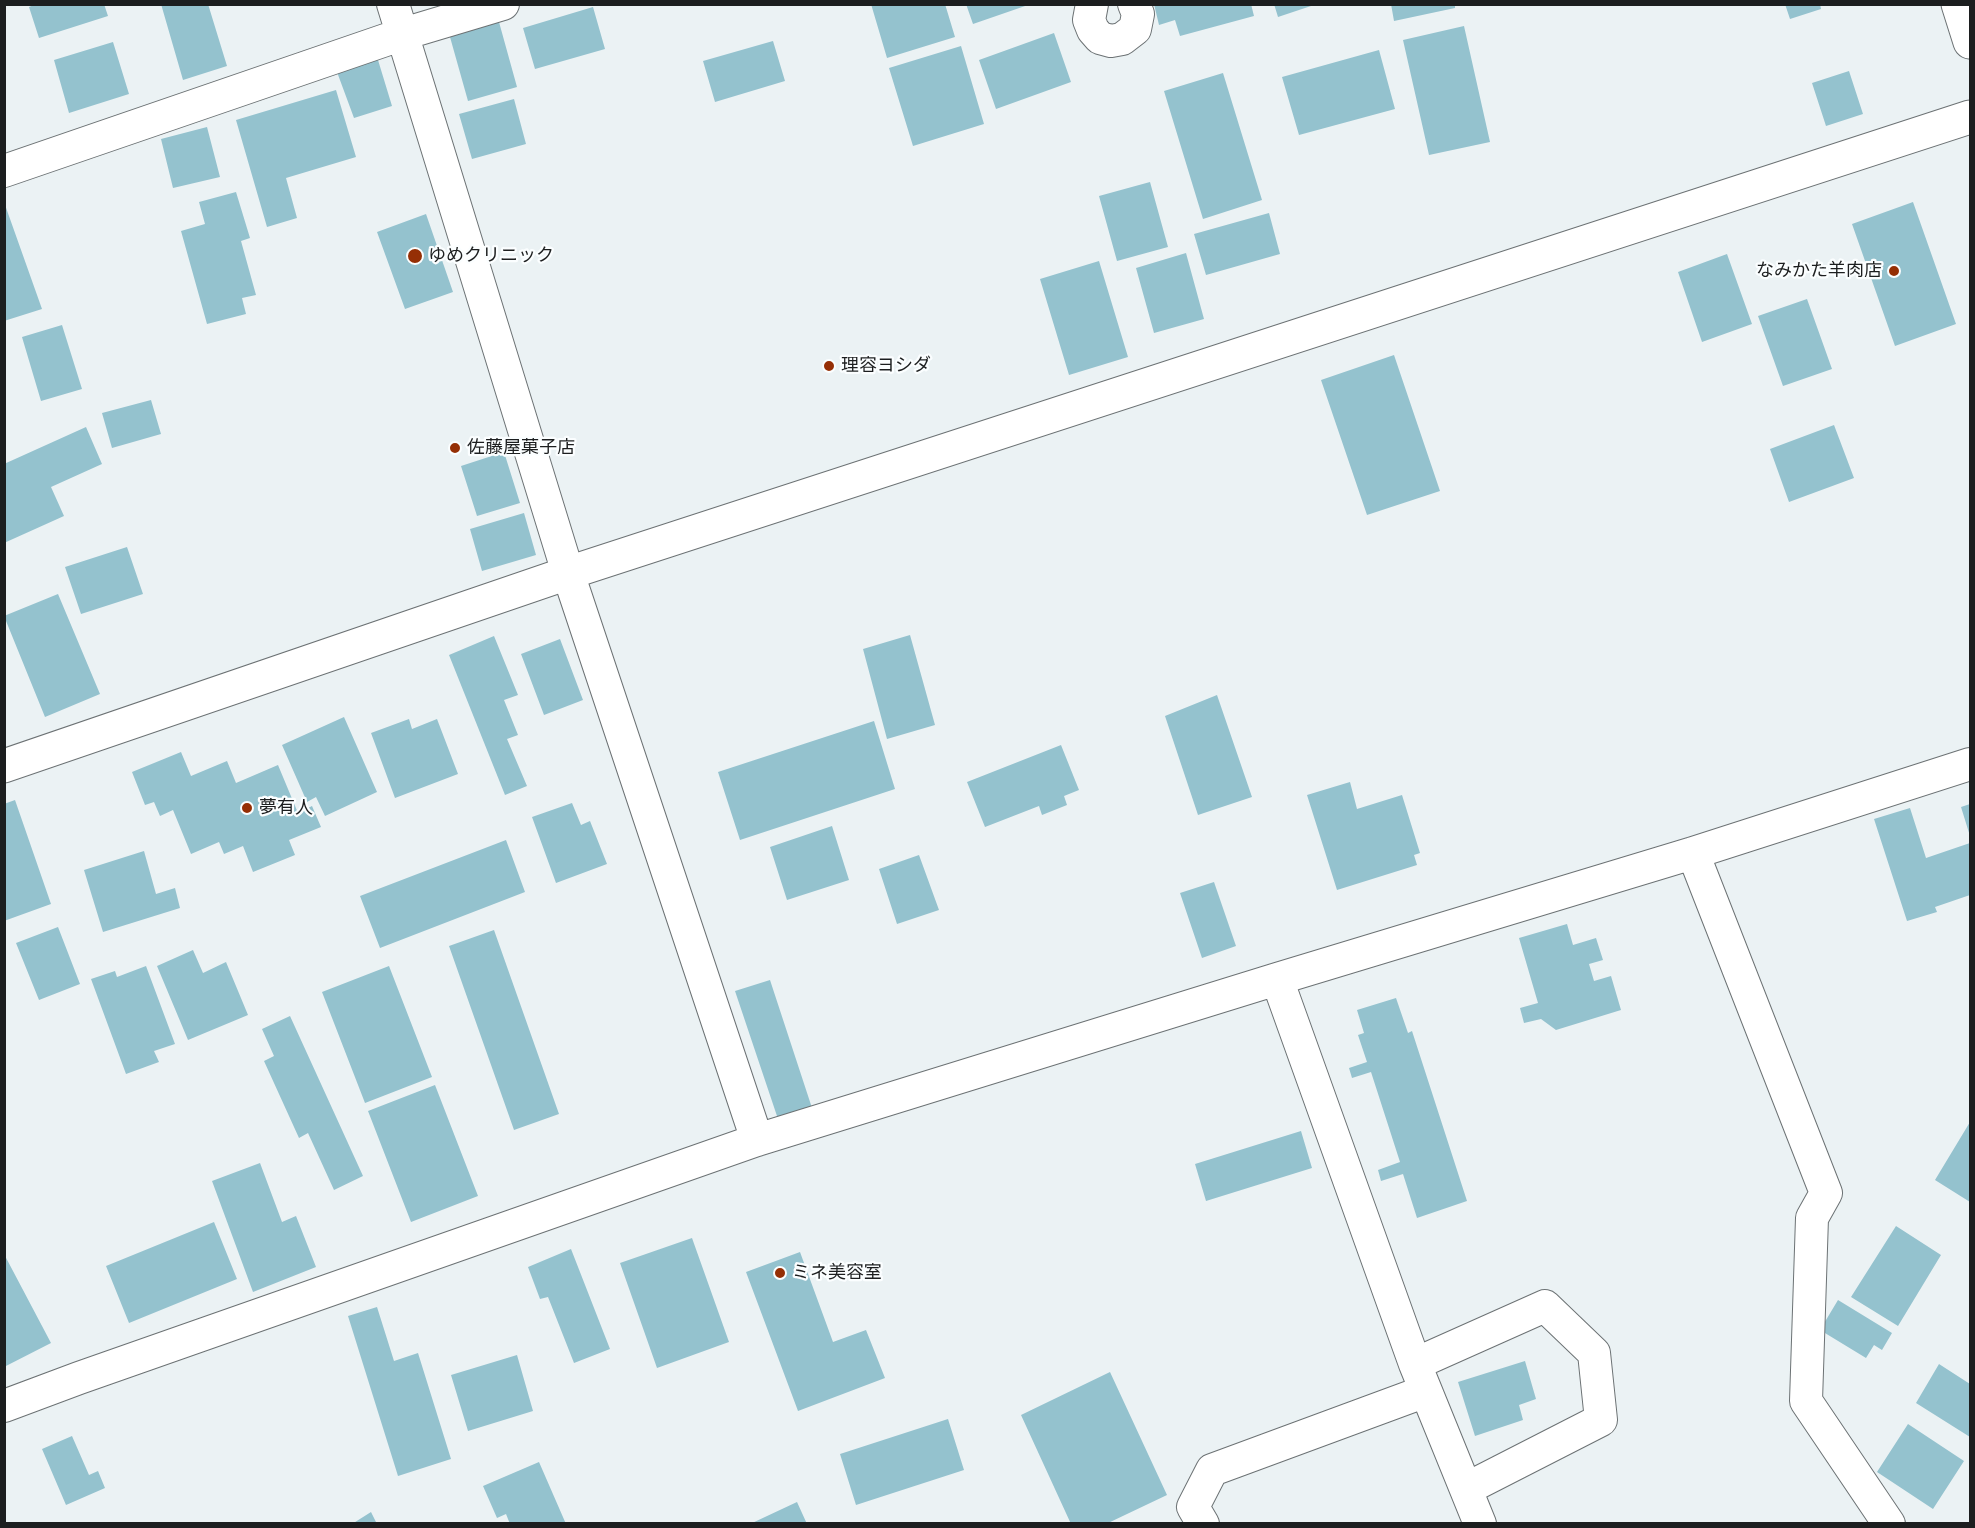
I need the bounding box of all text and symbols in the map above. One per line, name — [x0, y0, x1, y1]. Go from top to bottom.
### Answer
place label: ゆめクリニック — [428, 245, 554, 267]
marker: ゆめクリニック — [406, 247, 424, 265]
place label: なみかた羊肉店 — [1756, 260, 1882, 282]
marker: なみかた羊肉店 — [1887, 264, 1901, 278]
place label: 理容ヨシダ — [841, 355, 931, 377]
marker: 理容ヨシダ — [822, 359, 836, 373]
place label: 佐藤屋菓子店 — [467, 437, 575, 459]
marker: 佐藤屋菓子店 — [448, 441, 462, 455]
place label: 夢有人 — [259, 797, 313, 819]
marker: 夢有人 — [240, 801, 254, 815]
place label: ミネ美容室 — [792, 1262, 882, 1284]
marker: ミネ美容室 — [773, 1266, 787, 1280]

